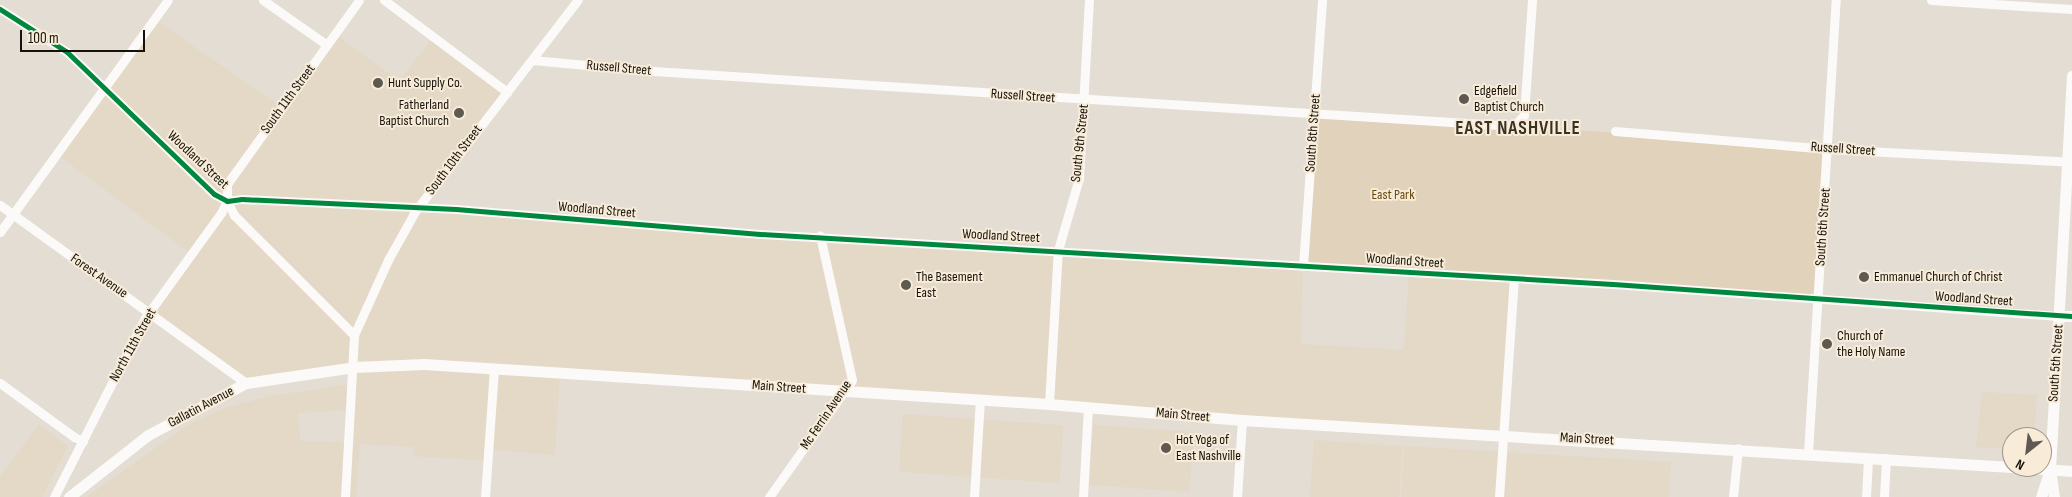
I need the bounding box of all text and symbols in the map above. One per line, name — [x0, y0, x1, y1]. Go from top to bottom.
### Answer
scale bar — [22, 20, 148, 52]
text: 100 m — [28, 29, 59, 48]
street label: Russell Street — [586, 57, 652, 79]
street label: South 11th Street — [257, 61, 319, 137]
place label: Hunt Supply Co. — [388, 75, 462, 91]
marker: Hunt Supply Co. — [372, 77, 384, 89]
place label: Edgefield Baptist Church — [1474, 83, 1544, 115]
street label: Russell Street — [990, 85, 1056, 107]
street label: South 8th Street — [1302, 93, 1324, 173]
marker: Edgefield Baptist Church — [1458, 93, 1470, 105]
place label: Fatherland Baptist Church — [379, 97, 449, 130]
street label: South 9th Street — [1068, 103, 1092, 183]
marker: Fatherland Baptist Church — [453, 107, 465, 119]
district label: EAST NASHVILLE — [1453, 118, 1583, 140]
street label: South 10th Street — [422, 122, 486, 198]
street label: Woodland Street — [164, 127, 232, 193]
street label: Russell Street — [1810, 138, 1876, 160]
park label: East Park — [1372, 187, 1414, 203]
street label: South 6th Street — [1812, 187, 1834, 267]
street label: Woodland Street — [557, 198, 637, 222]
street label: Woodland Street — [962, 226, 1040, 246]
street label: Forest Avenue — [67, 250, 131, 302]
street label: Woodland Street — [1366, 250, 1444, 272]
place label: The Basement East — [916, 269, 983, 302]
place label: Emmanuel Church of Christ — [1874, 269, 2002, 285]
marker: Emmanuel Church of Christ — [1858, 271, 1870, 283]
marker: The Basement East — [900, 279, 912, 291]
street label: Woodland Street — [1935, 288, 2013, 310]
street label: North 11th Street — [106, 305, 160, 385]
street label: South 5th Street — [2045, 324, 2067, 402]
place label: Church of the Holy Name — [1837, 328, 1905, 361]
marker: Church of the Holy Name — [1821, 338, 1833, 350]
street label: Main Street — [751, 377, 807, 397]
street label: Mc Ferrin Avenue — [797, 377, 855, 453]
street label: Gallatin Avenue — [165, 383, 237, 431]
street label: Main Street — [1155, 404, 1211, 426]
north arrow — [2002, 427, 2052, 477]
street label: Main Street — [1560, 429, 1614, 449]
place label: Hot Yoga of East Nashville — [1176, 432, 1241, 464]
marker: Hot Yoga of East Nashville — [1160, 442, 1172, 454]
text: N — [2013, 455, 2027, 474]

